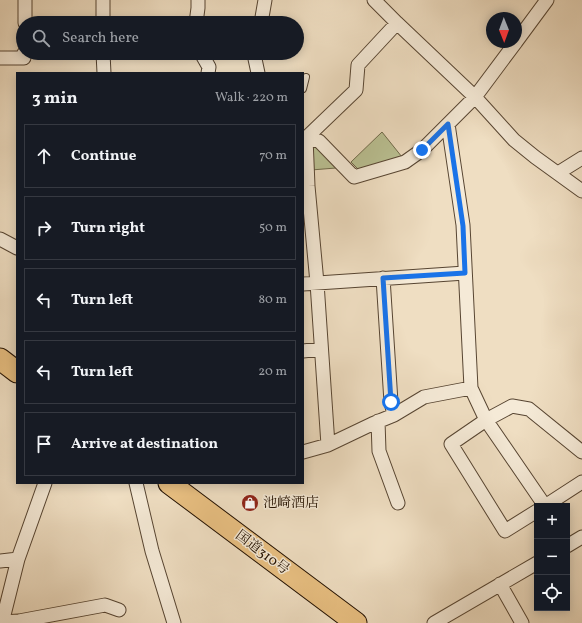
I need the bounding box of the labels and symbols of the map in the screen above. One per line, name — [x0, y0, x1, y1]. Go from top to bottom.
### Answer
north arrow — [486, 12, 522, 48]
route end — [413, 141, 431, 159]
route start — [382, 393, 400, 411]
shop icon: 池崎酒店 — [240, 493, 260, 513]
place label: 池崎酒店 — [263, 494, 319, 513]
street label: 国道310号 — [231, 526, 293, 580]

